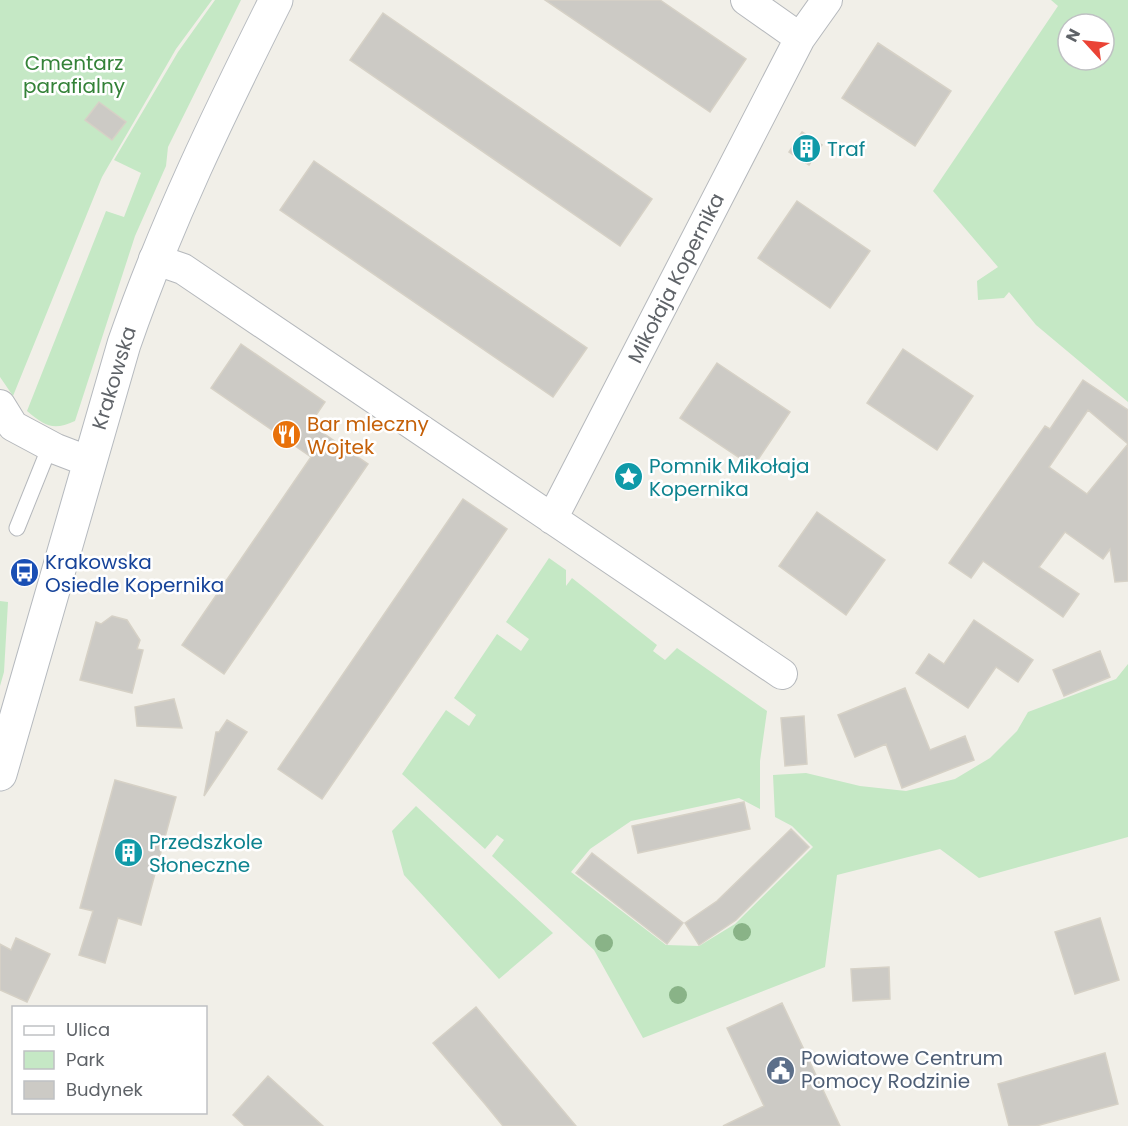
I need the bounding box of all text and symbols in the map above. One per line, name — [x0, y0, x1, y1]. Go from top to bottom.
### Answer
north arrow — [1056, 12, 1116, 72]
text: N — [1060, 25, 1086, 46]
park label: Cmentarz parafialny — [23, 49, 125, 100]
building icon: Traf — [790, 133, 822, 165]
place label: Traf — [827, 135, 865, 163]
street label: Mikołaja Kopernika — [621, 188, 731, 368]
street label: Krakowska — [85, 323, 143, 433]
place label: Bar mleczny Wojtek — [307, 410, 429, 461]
restaurant icon: Bar mleczny Wojtek — [270, 419, 302, 451]
place label: Pomnik Mikołaja Kopernika — [649, 452, 810, 503]
place icon: Pomnik Mikołaja Kopernika — [612, 461, 644, 493]
place label: Krakowska Osiedle Kopernika — [45, 548, 224, 599]
bus stop icon: Krakowska Osiedle Kopernika — [8, 557, 40, 589]
place label: Przedszkole Słoneczne — [149, 828, 263, 879]
building icon: Przedszkole Słoneczne — [112, 837, 144, 869]
legend — [12, 1006, 207, 1114]
text: Ulica — [66, 1017, 110, 1042]
place label: Powiatowe Centrum Pomocy Rodzinie — [801, 1044, 1003, 1095]
text: Park — [66, 1047, 105, 1072]
public building icon: Powiatowe Centrum Pomocy Rodzinie — [764, 1054, 796, 1086]
text: Budynek — [66, 1077, 144, 1102]

